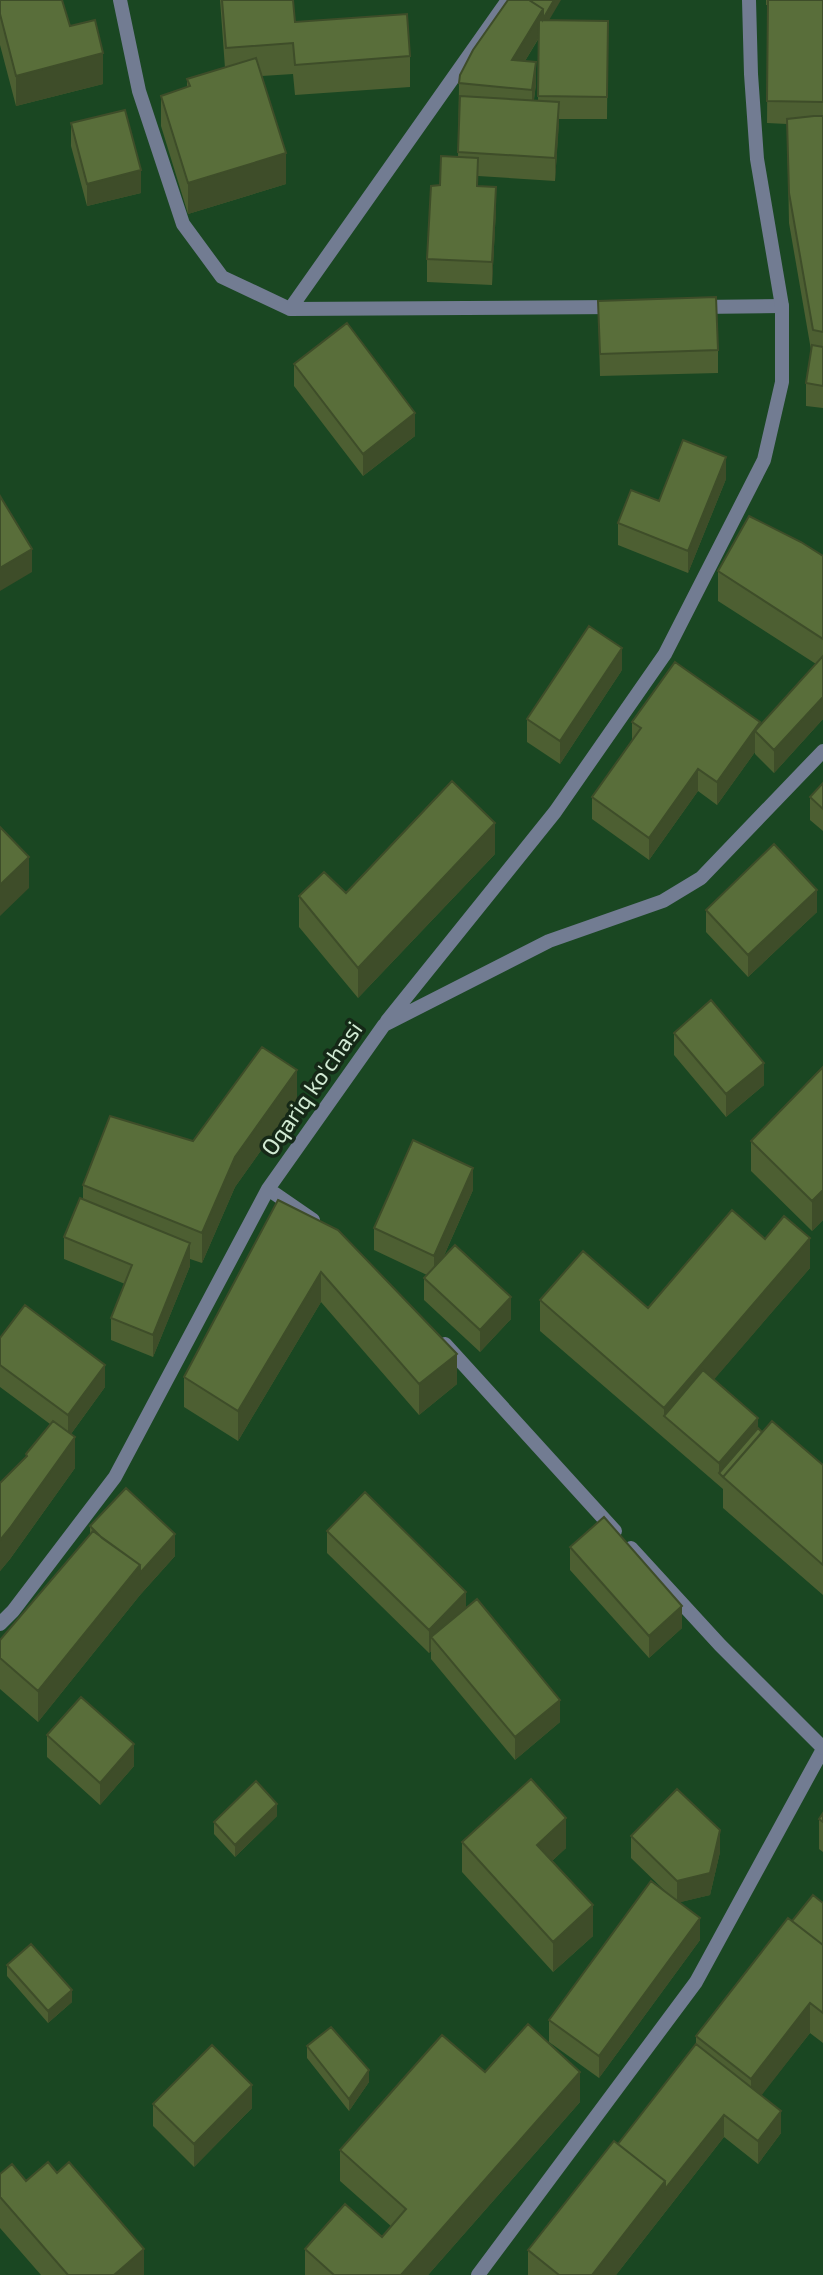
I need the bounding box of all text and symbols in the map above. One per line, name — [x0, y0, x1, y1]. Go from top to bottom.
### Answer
street label: Oqariq ko'chasi — [254, 1016, 368, 1160]

